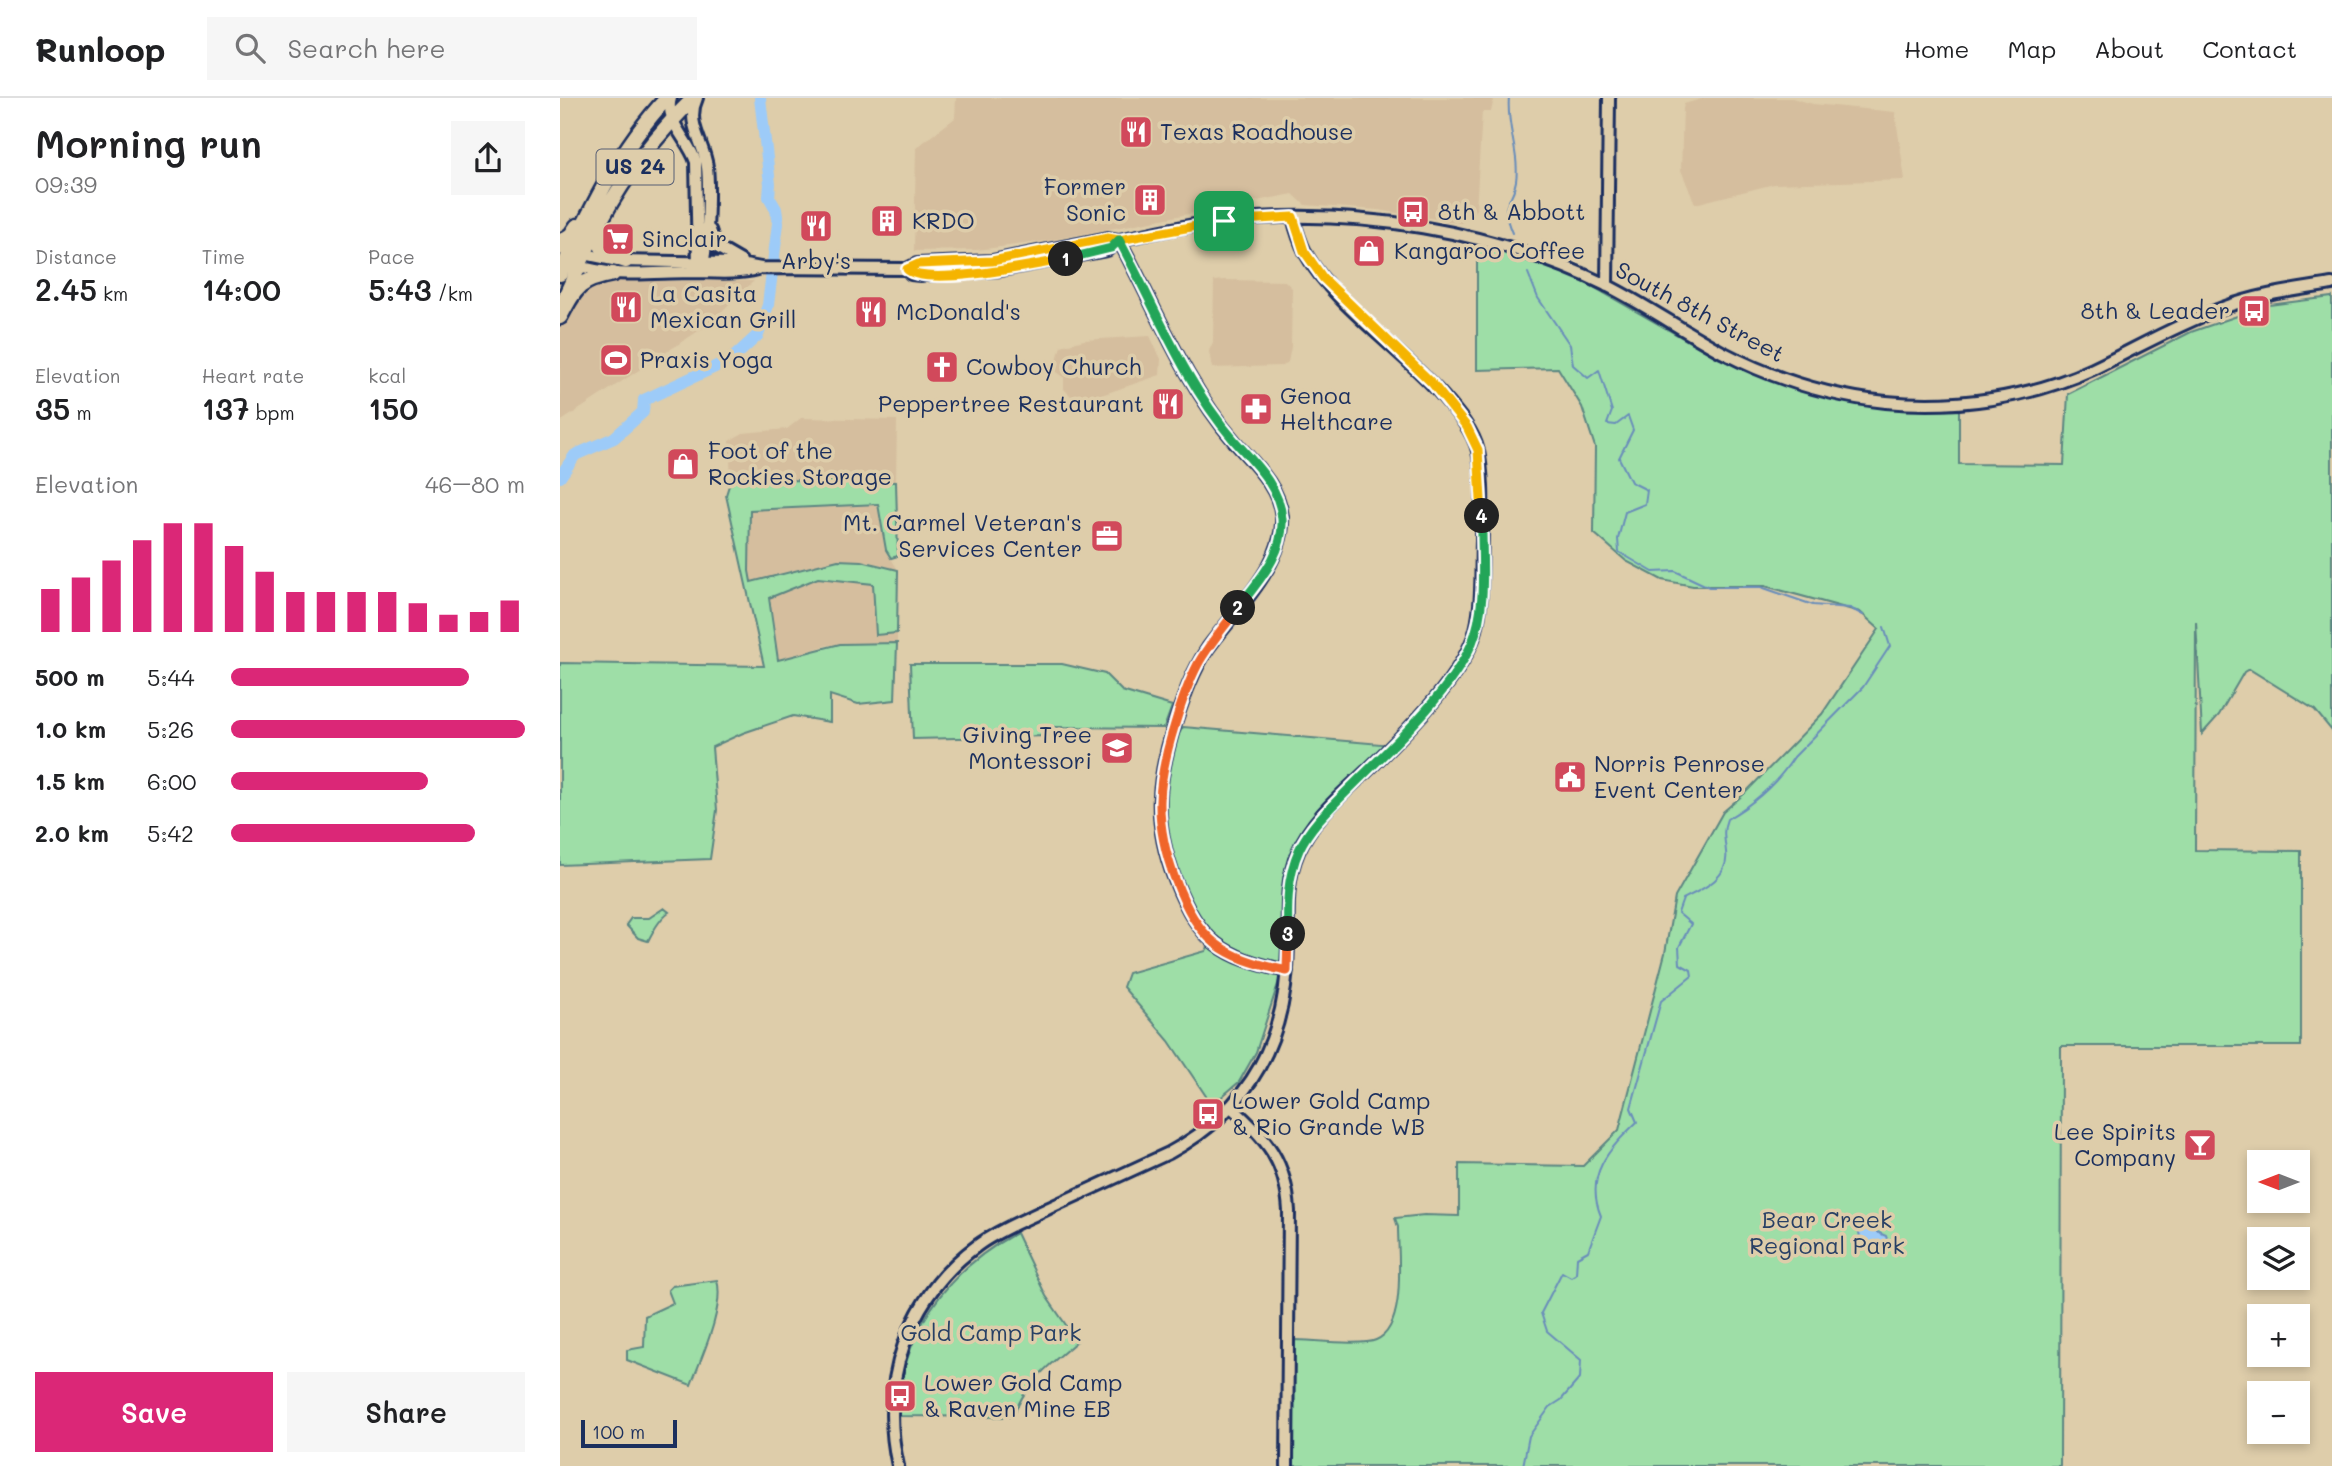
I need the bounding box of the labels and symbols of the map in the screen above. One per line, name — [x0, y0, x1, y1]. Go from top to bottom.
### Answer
restaurant icon: Texas Roadhouse — [1117, 113, 1155, 151]
place label: Texas Roadhouse — [1160, 116, 1354, 146]
road number: US 24 — [596, 150, 674, 184]
place label: Former Sonic — [1044, 171, 1126, 227]
building icon: Former Sonic — [1131, 181, 1169, 219]
pin — [1194, 191, 1254, 251]
bus stop icon: 8th & Abbott — [1394, 193, 1432, 231]
place label: 8th & Abbott — [1438, 196, 1585, 226]
building icon: KRDO — [868, 202, 906, 240]
place label: KRDO — [912, 205, 975, 235]
restaurant icon: Arby's — [797, 207, 835, 245]
supermarket icon: Sinclair — [599, 220, 637, 258]
place label: Sinclair — [642, 223, 727, 253]
shop icon: Kangaroo Coffee — [1350, 232, 1388, 270]
place label: Kangaroo Coffee — [1394, 235, 1585, 265]
pin: 1 — [1049, 242, 1084, 276]
place label: Arby's — [781, 245, 851, 275]
street label: South 8th Street — [1611, 254, 1790, 368]
place label: La Casita Mexican Grill — [650, 278, 796, 334]
restaurant icon: La Casita Mexican Grill — [607, 288, 645, 326]
bus stop icon: 8th & Leader — [2235, 292, 2273, 330]
restaurant icon: McDonald's — [852, 293, 890, 331]
place label: 8th & Leader — [2081, 295, 2230, 325]
place label: McDonald's — [896, 296, 1021, 326]
sports icon: Praxis Yoga — [597, 341, 635, 379]
place label: Praxis Yoga — [640, 344, 774, 374]
church icon: Cowboy Church — [923, 348, 961, 386]
place label: Cowboy Church — [966, 351, 1142, 381]
place label: Genoa Helthcare — [1280, 380, 1393, 436]
restaurant icon: Peppertree Restaurant — [1149, 385, 1187, 423]
place label: Peppertree Restaurant — [878, 388, 1144, 418]
pharmacy icon: Genoa Helthcare — [1237, 390, 1275, 428]
place label: Foot of the Rockies Storage — [708, 435, 892, 491]
shop icon: Foot of the Rockies Storage — [664, 445, 702, 483]
pin: 4 — [1464, 498, 1500, 534]
place label: Mt. Carmel Veteran's Services Center — [843, 507, 1082, 563]
office icon: Mt. Carmel Veteran's Services Center — [1088, 517, 1126, 555]
pin: 2 — [1220, 590, 1256, 626]
place label: Giving Tree Montessori — [962, 719, 1092, 775]
school or university icon: Giving Tree Montessori — [1098, 729, 1136, 767]
place label: Norris Penrose Event Center — [1594, 748, 1765, 804]
public building icon: Norris Penrose Event Center — [1551, 758, 1589, 796]
pin: 3 — [1270, 916, 1306, 952]
place label: Lower Gold Camp & Rio Grande WB — [1232, 1085, 1430, 1141]
bus stop icon: Lower Gold Camp & Rio Grande WB — [1189, 1095, 1227, 1133]
place label: Lee Spirits Company — [2054, 1116, 2176, 1172]
bar icon: Lee Spirits Company — [2181, 1126, 2219, 1164]
north arrow — [2247, 1150, 2310, 1213]
park label: Bear Creek Regional Park — [1749, 1204, 1905, 1260]
park label: Gold Camp Park — [900, 1317, 1082, 1347]
place label: Lower Gold Camp & Raven Mine EB — [924, 1367, 1122, 1423]
bus stop icon: Lower Gold Camp & Raven Mine EB — [881, 1377, 919, 1415]
scale bar — [581, 1417, 677, 1449]

